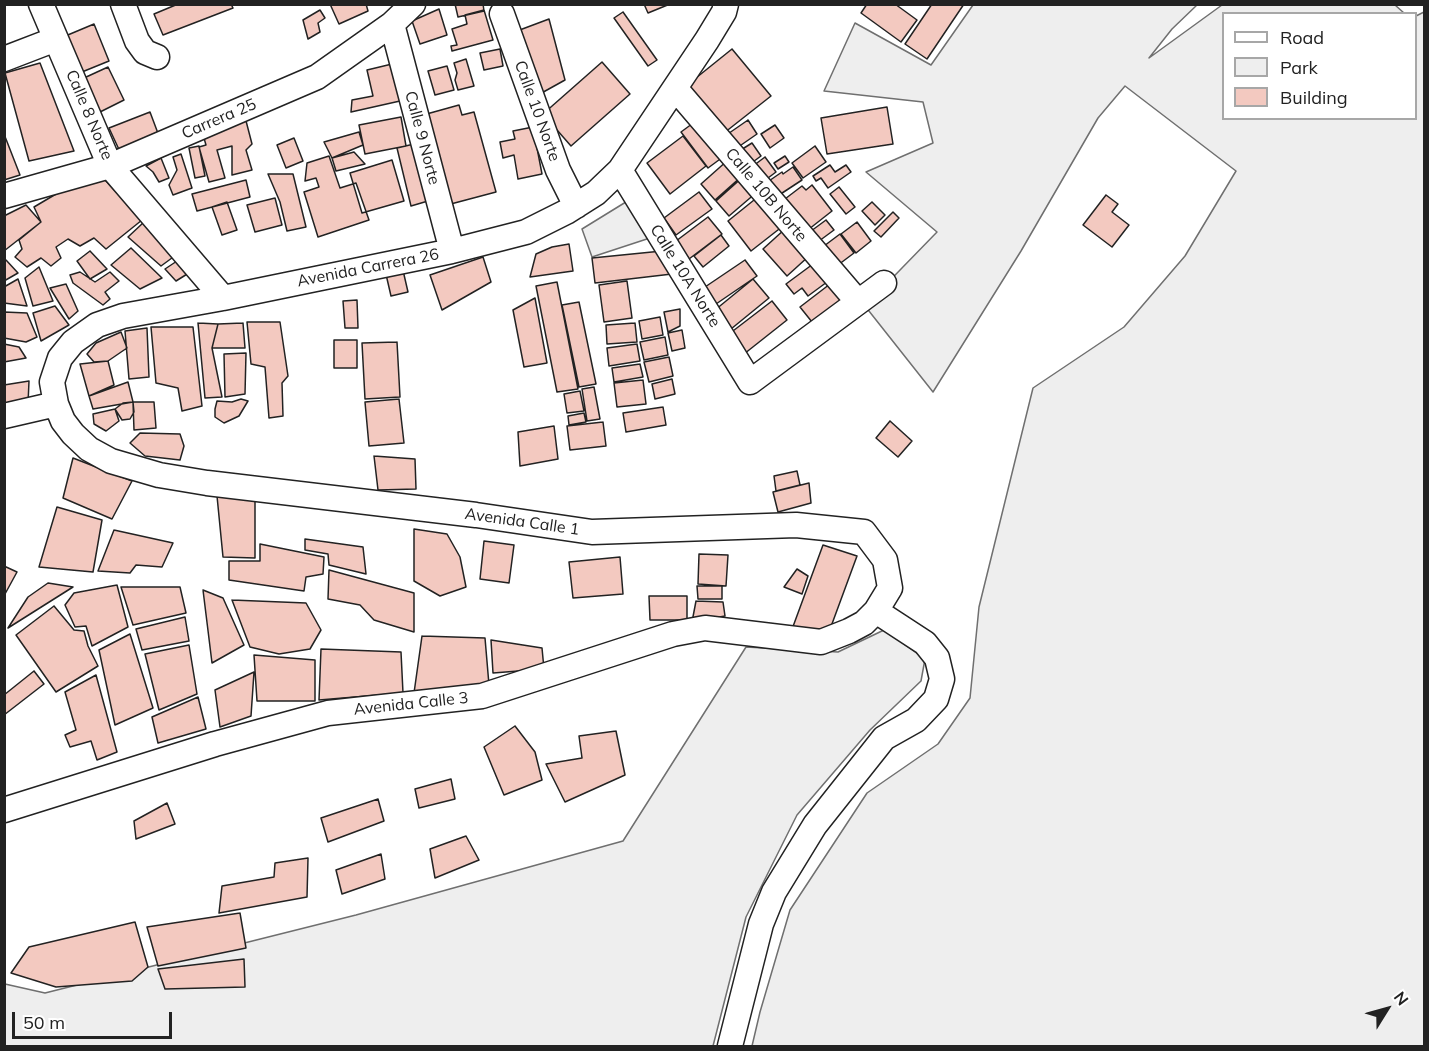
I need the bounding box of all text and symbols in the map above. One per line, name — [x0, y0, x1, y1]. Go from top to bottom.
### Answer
legend — [1222, 12, 1417, 120]
text: Road — [1280, 26, 1324, 49]
text: Park — [1280, 56, 1318, 79]
street label: Calle 10 Norte — [510, 58, 564, 164]
street label: Calle 8 Norte — [61, 67, 117, 163]
text: Building — [1280, 86, 1348, 109]
street label: Calle 9 Norte — [400, 89, 444, 187]
street label: Carrera 25 — [179, 95, 259, 143]
street label: Calle 10B Norte — [721, 144, 811, 246]
street label: Calle 10A Norte — [646, 221, 724, 331]
street label: Avenida Carrera 26 — [295, 245, 441, 291]
street label: Avenida Calle 1 — [464, 504, 580, 540]
street label: Avenida Calle 3 — [353, 688, 469, 720]
north arrow — [1357, 979, 1417, 1039]
text: N — [1390, 987, 1413, 1009]
scale bar — [15, 1000, 176, 1038]
text: 50 m — [23, 1011, 65, 1034]

